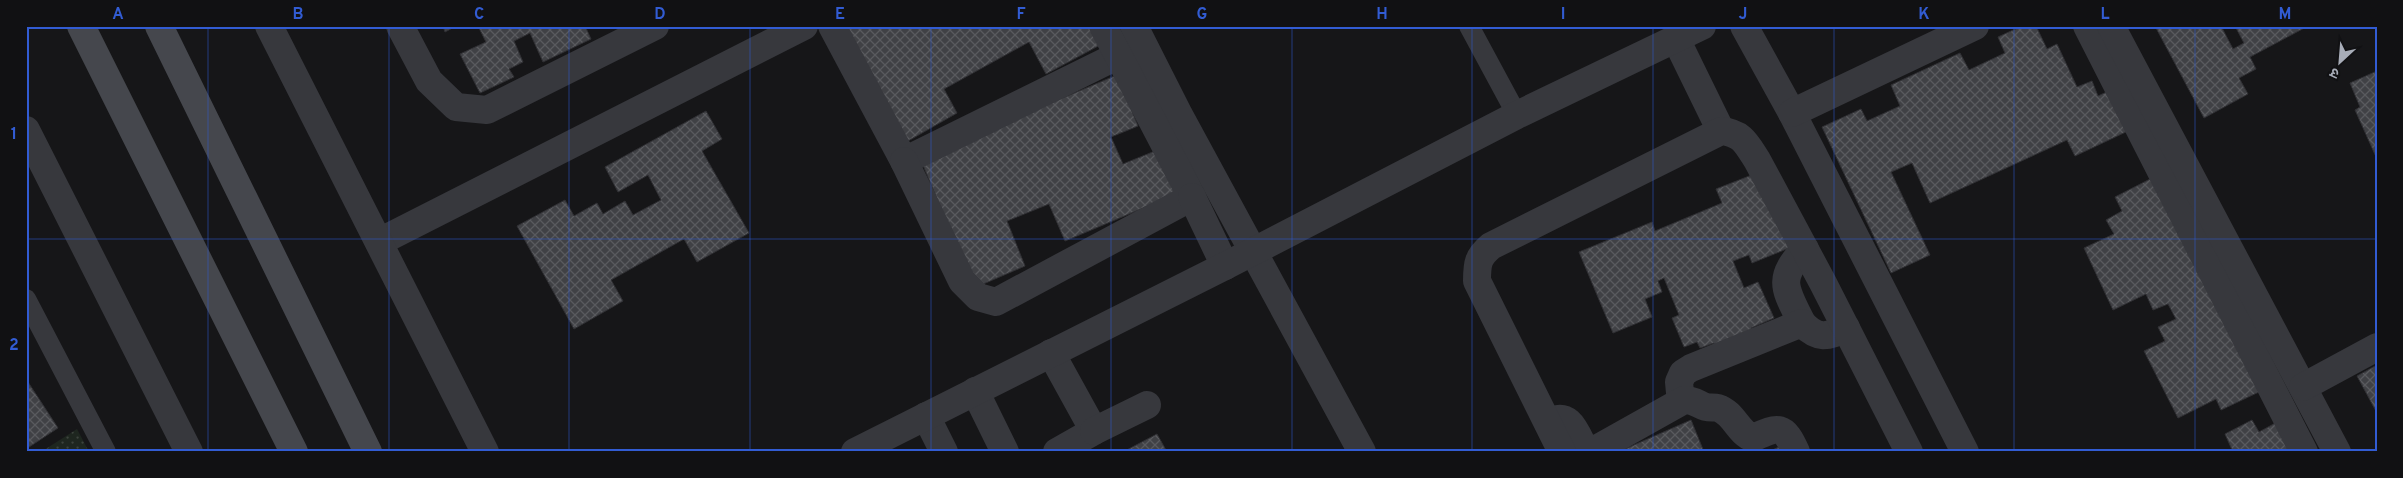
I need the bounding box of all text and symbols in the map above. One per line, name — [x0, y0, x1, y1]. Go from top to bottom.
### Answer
text: A — [112, 5, 124, 25]
text: B — [292, 5, 304, 25]
text: C — [474, 5, 484, 25]
text: D — [654, 5, 666, 25]
text: E — [835, 5, 845, 25]
text: F — [1016, 5, 1026, 25]
text: G — [1197, 5, 1207, 25]
text: H — [1376, 5, 1388, 25]
text: I — [1561, 5, 1565, 25]
text: J — [1739, 5, 1747, 25]
text: K — [1918, 5, 1930, 25]
text: L — [2100, 5, 2110, 25]
text: M — [2279, 5, 2291, 25]
north arrow — [2316, 38, 2366, 88]
text: उ — [2327, 63, 2342, 82]
text: 1 — [11, 125, 17, 145]
text: 2 — [9, 336, 19, 356]

